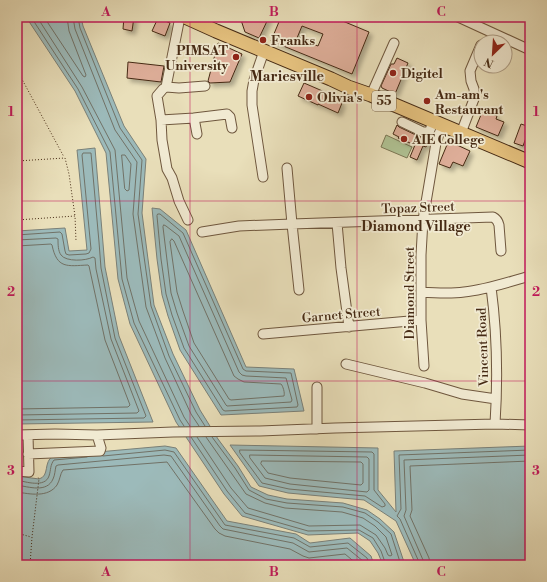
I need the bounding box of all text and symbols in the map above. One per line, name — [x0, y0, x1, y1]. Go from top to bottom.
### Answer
text: A — [100, 4, 111, 20]
text: B — [269, 4, 279, 20]
text: C — [436, 4, 446, 20]
place label: Franks — [271, 33, 315, 49]
north arrow — [473, 34, 513, 74]
marker: Franks — [258, 35, 268, 45]
place label: PIMSAT University — [165, 43, 229, 74]
marker: PIMSAT University — [231, 52, 241, 62]
text: N — [482, 54, 496, 70]
place label: Digitel — [401, 66, 444, 82]
district label: Mariesville — [250, 68, 325, 86]
marker: Digitel — [388, 68, 398, 78]
place label: Am-am's Restaurant — [434, 87, 504, 118]
place label: Olivia's — [317, 90, 363, 106]
road number: 55 — [372, 91, 396, 111]
marker: Olivia's — [304, 92, 314, 102]
marker: Am-am's Restaurant — [422, 96, 432, 106]
text: 1 — [8, 104, 15, 120]
text: 1 — [533, 104, 540, 120]
place label: AIE College — [411, 132, 484, 148]
marker: AIE College — [399, 134, 409, 144]
street label: Topaz Street — [381, 199, 455, 217]
district label: Diamond Village — [361, 218, 471, 236]
street label: Diamond Street — [402, 246, 418, 339]
text: 2 — [7, 284, 15, 300]
text: 2 — [532, 284, 540, 300]
street label: Garnet Street — [301, 304, 381, 326]
street label: Vincent Road — [474, 307, 492, 388]
text: 3 — [7, 463, 15, 479]
text: 3 — [532, 463, 540, 479]
text: A — [100, 564, 111, 580]
text: B — [269, 564, 279, 580]
text: C — [436, 564, 446, 580]

